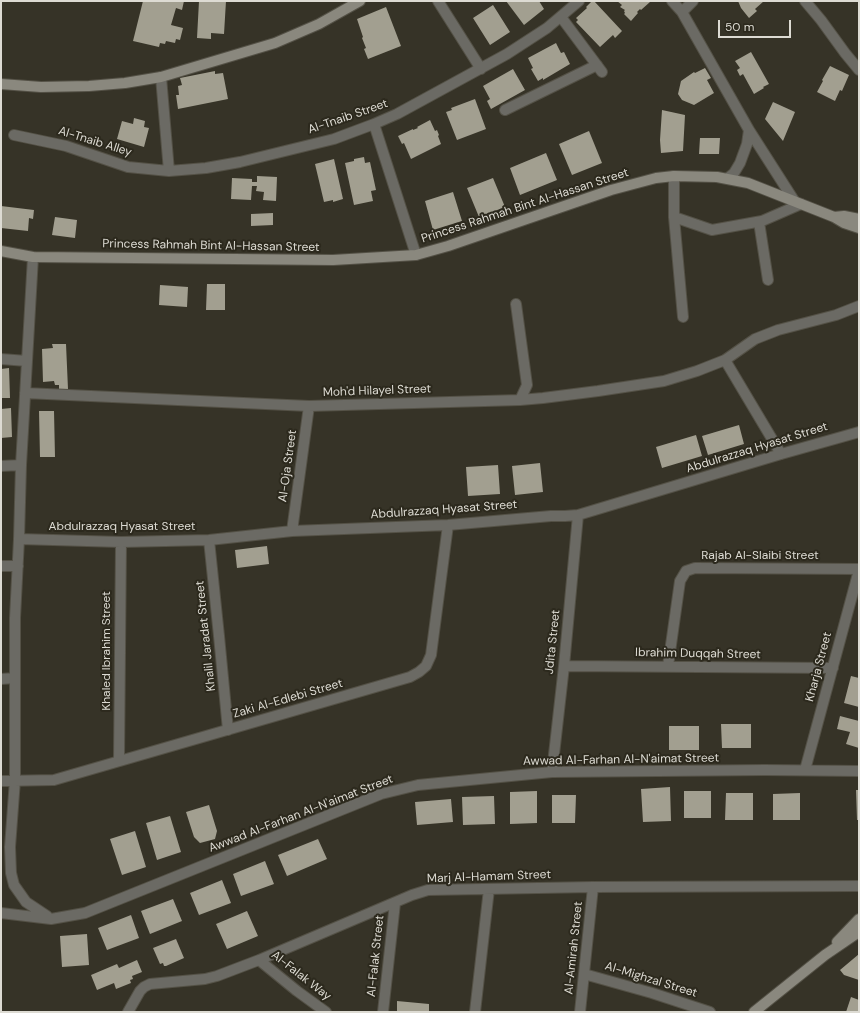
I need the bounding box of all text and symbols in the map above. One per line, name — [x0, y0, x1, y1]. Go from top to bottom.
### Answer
scale bar — [720, 12, 793, 38]
text: 50 m — [725, 19, 754, 35]
street label: Al-Tnaib Street — [306, 97, 390, 137]
street label: Al-Tnaib Alley — [56, 124, 134, 160]
street label: Princess Rahmah Bint Al-Hassan Street — [419, 166, 631, 246]
street label: Princess Rahmah Bint Al-Hassan Street — [102, 237, 320, 255]
street label: Moh'd Hilayel Street — [323, 382, 431, 400]
street label: Abdulrazzaq Hyasat Street — [685, 420, 829, 476]
street label: Al-Oja Street — [276, 429, 300, 503]
street label: Abdulrazzaq Hyasat Street — [370, 498, 518, 522]
street label: Abdulrazzaq Hyasat Street — [48, 520, 196, 534]
street label: Rajab Al-Slaibi Street — [701, 549, 819, 563]
street label: Khalil Jaradat Street — [193, 580, 219, 692]
street label: Khaled Ibrahim Street — [100, 591, 114, 711]
street label: Jdita Street — [542, 609, 564, 675]
street label: Kharja Street — [803, 631, 835, 703]
street label: Ibrahim Duqqah Street — [635, 646, 761, 662]
street label: Zaki Al-Edlebi Street — [231, 676, 345, 722]
street label: Awwad Al-Farhan Al-N'aimat Street — [523, 751, 719, 769]
street label: Awwad Al-Farhan Al-N'aimat Street — [207, 772, 395, 856]
street label: Marj Al-Hamam Street — [427, 868, 551, 886]
street label: Al-Amirah Street — [562, 901, 586, 995]
street label: Al-Falak Street — [365, 914, 387, 998]
street label: Al-Falak Way — [268, 948, 334, 1004]
street label: Al-Mighzal Street — [603, 959, 699, 1001]

